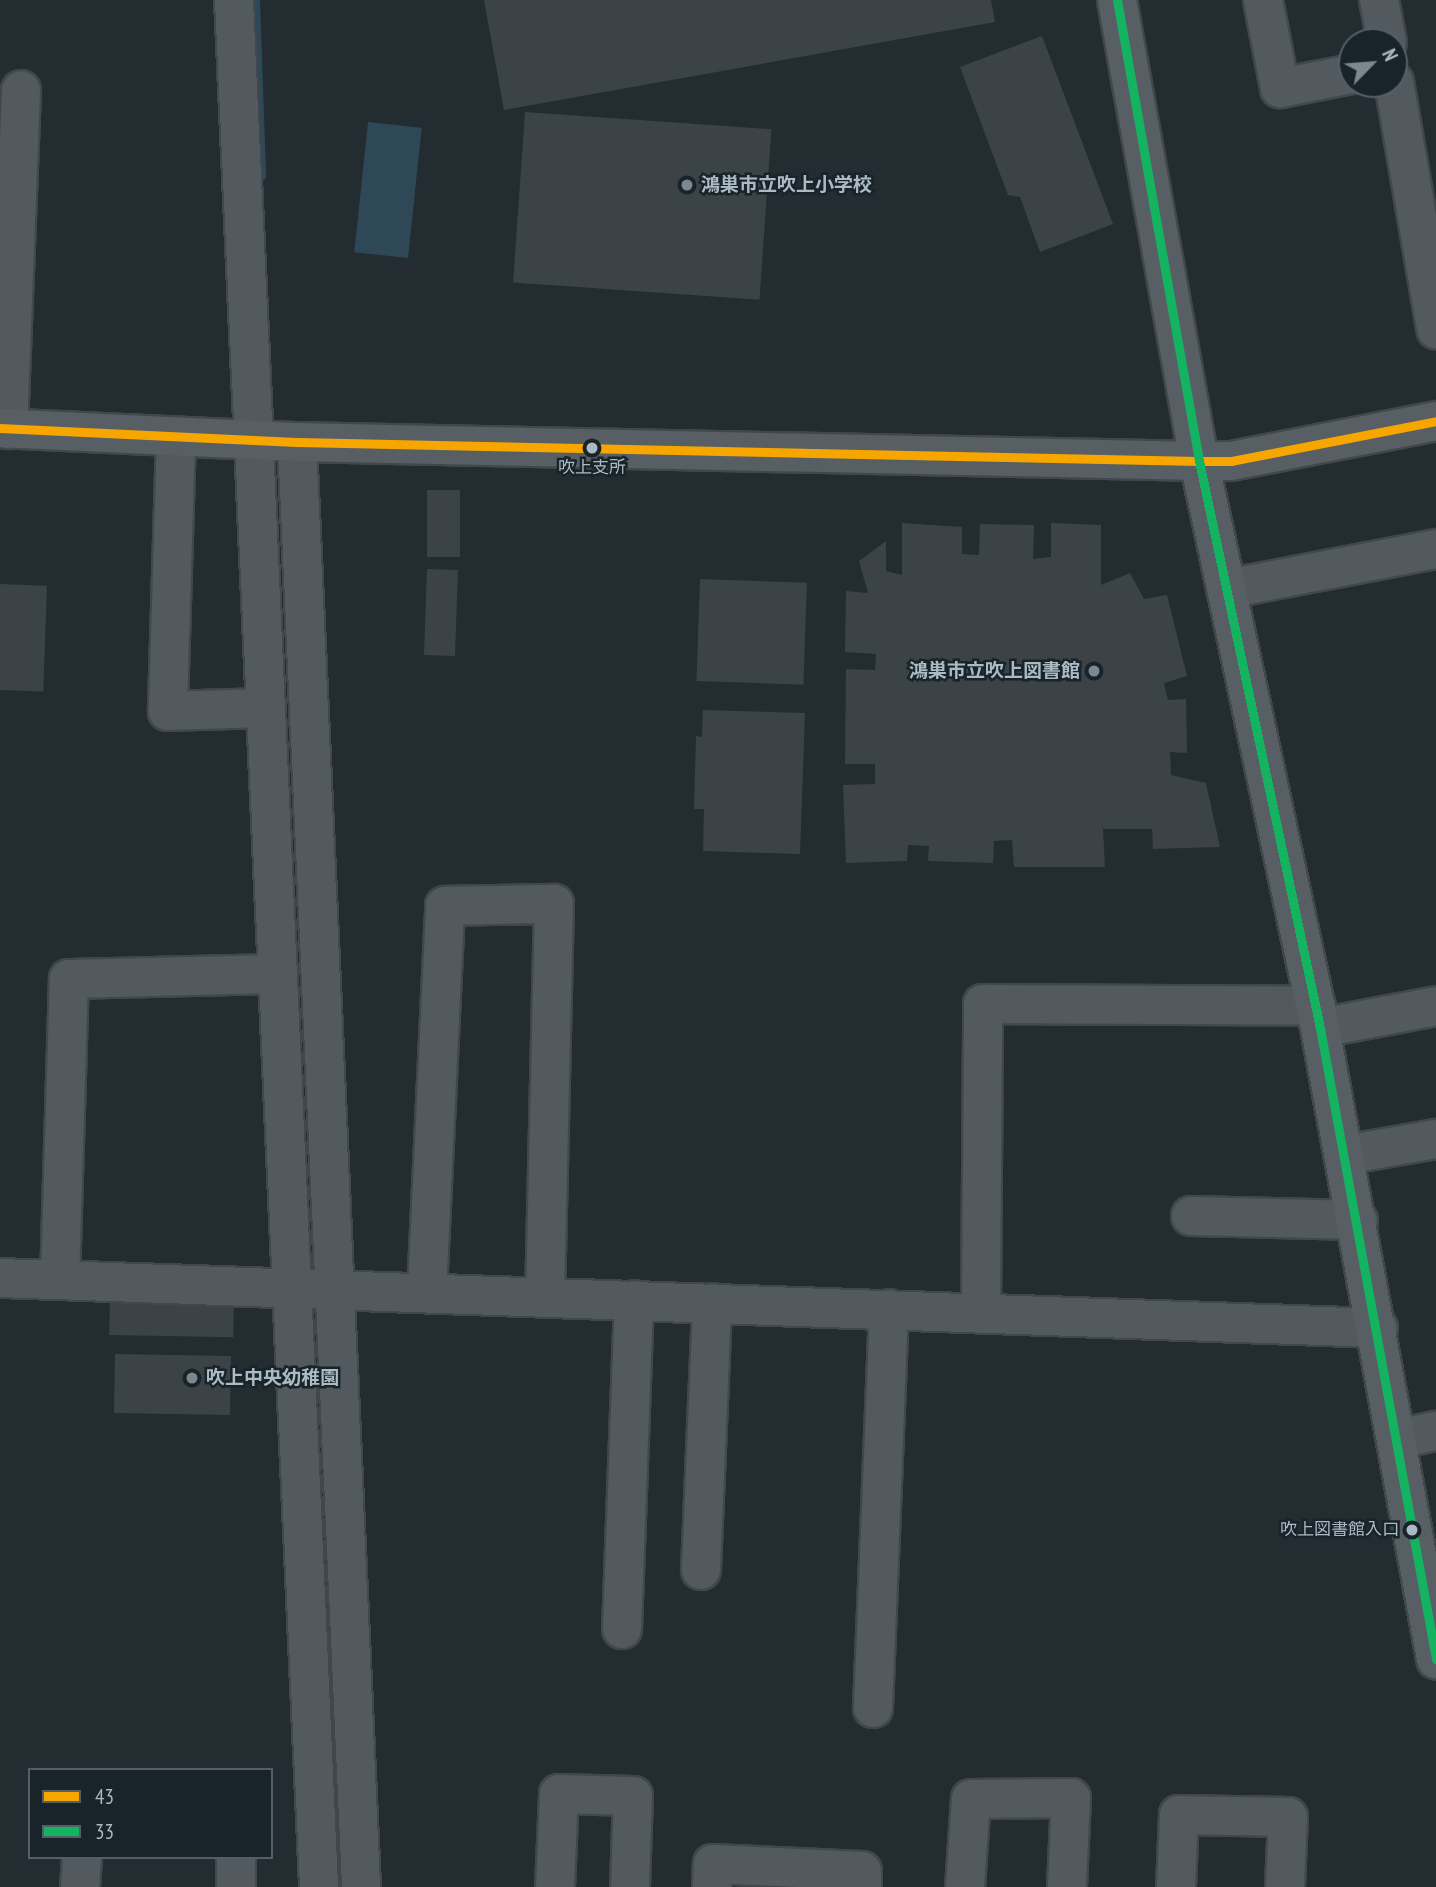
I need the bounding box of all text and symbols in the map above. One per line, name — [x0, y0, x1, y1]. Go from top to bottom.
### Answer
north arrow — [1338, 28, 1408, 98]
text: N — [1377, 45, 1403, 65]
place label: 鴻巣市立吹上小学校 — [701, 174, 872, 196]
marker: 鴻巣市立吹上小学校 — [679, 177, 695, 193]
marker: 吹上支所 — [585, 441, 599, 455]
place label: 吹上支所 — [558, 458, 626, 478]
place label: 鴻巣市立吹上図書館 — [909, 660, 1080, 682]
marker: 鴻巣市立吹上図書館 — [1086, 663, 1102, 679]
place label: 吹上中央幼稚園 — [206, 1367, 339, 1389]
marker: 吹上中央幼稚園 — [184, 1370, 200, 1386]
place label: 吹上図書館入口 — [1280, 1520, 1399, 1540]
marker: 吹上図書館入口 — [1405, 1523, 1419, 1537]
legend — [28, 1768, 273, 1859]
text: 43 — [95, 1783, 114, 1810]
text: 33 — [95, 1818, 114, 1845]

